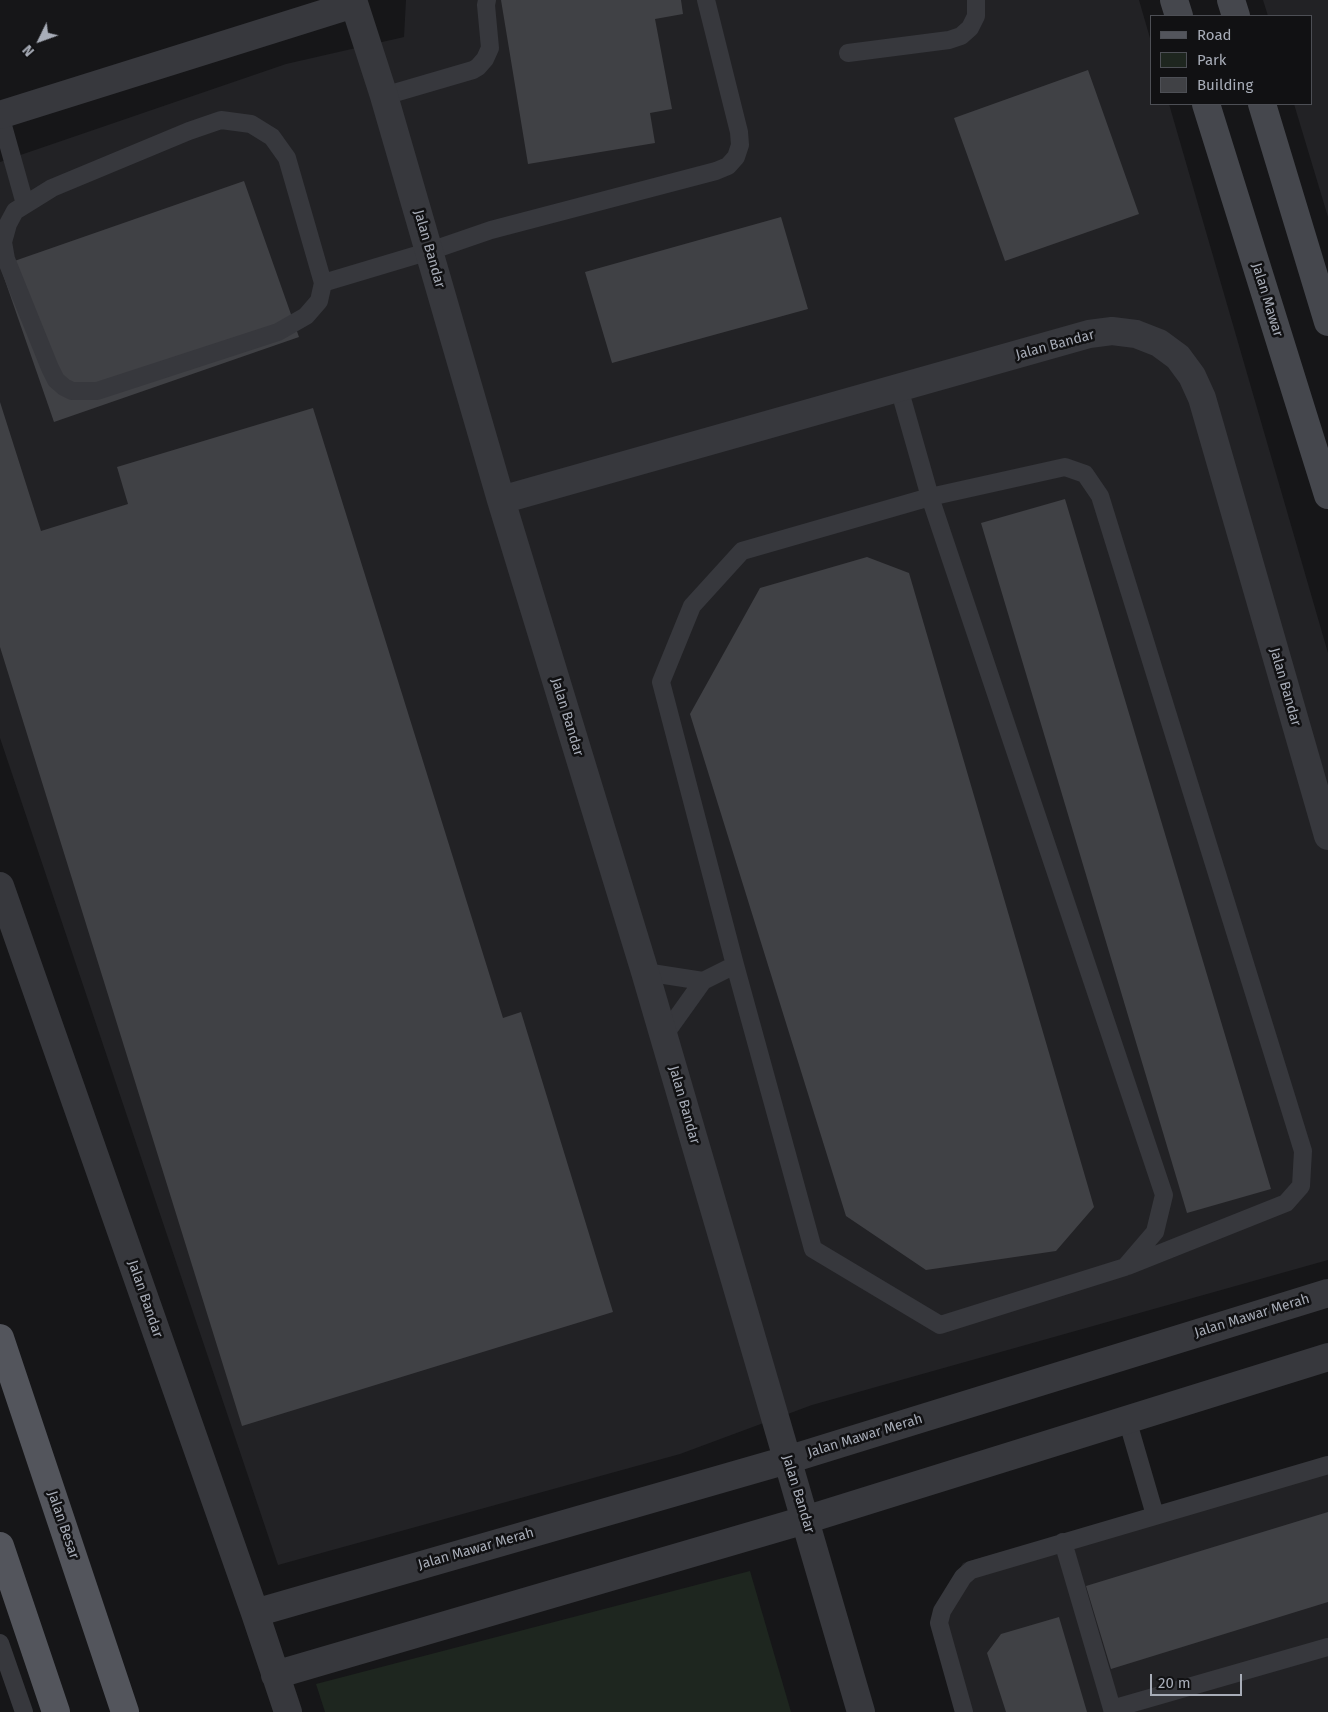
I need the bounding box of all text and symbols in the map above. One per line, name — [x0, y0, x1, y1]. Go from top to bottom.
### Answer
north arrow — [15, 15, 65, 65]
legend — [1150, 15, 1313, 105]
text: Road — [1197, 26, 1232, 44]
text: N — [19, 41, 38, 60]
text: Park — [1197, 51, 1227, 69]
text: Building — [1197, 76, 1253, 94]
street label: Jalan Bandar — [410, 208, 448, 290]
street label: Jalan Mawar — [1248, 261, 1286, 339]
street label: Jalan Bandar — [1014, 326, 1096, 364]
street label: Jalan Bandar — [1266, 646, 1304, 728]
street label: Jalan Bandar — [547, 676, 587, 758]
street label: Jalan Bandar — [665, 1064, 703, 1146]
street label: Jalan Bandar — [124, 1258, 166, 1340]
street label: Jalan Mawar Merah — [1192, 1290, 1312, 1342]
street label: Jalan Mawar Merah — [805, 1410, 925, 1462]
street label: Jalan Bandar — [778, 1453, 818, 1535]
street label: Jalan Besar — [44, 1489, 82, 1561]
street label: Jalan Mawar Merah — [416, 1524, 536, 1574]
scale bar — [1153, 1664, 1246, 1696]
text: 20 m — [1158, 1674, 1191, 1692]

